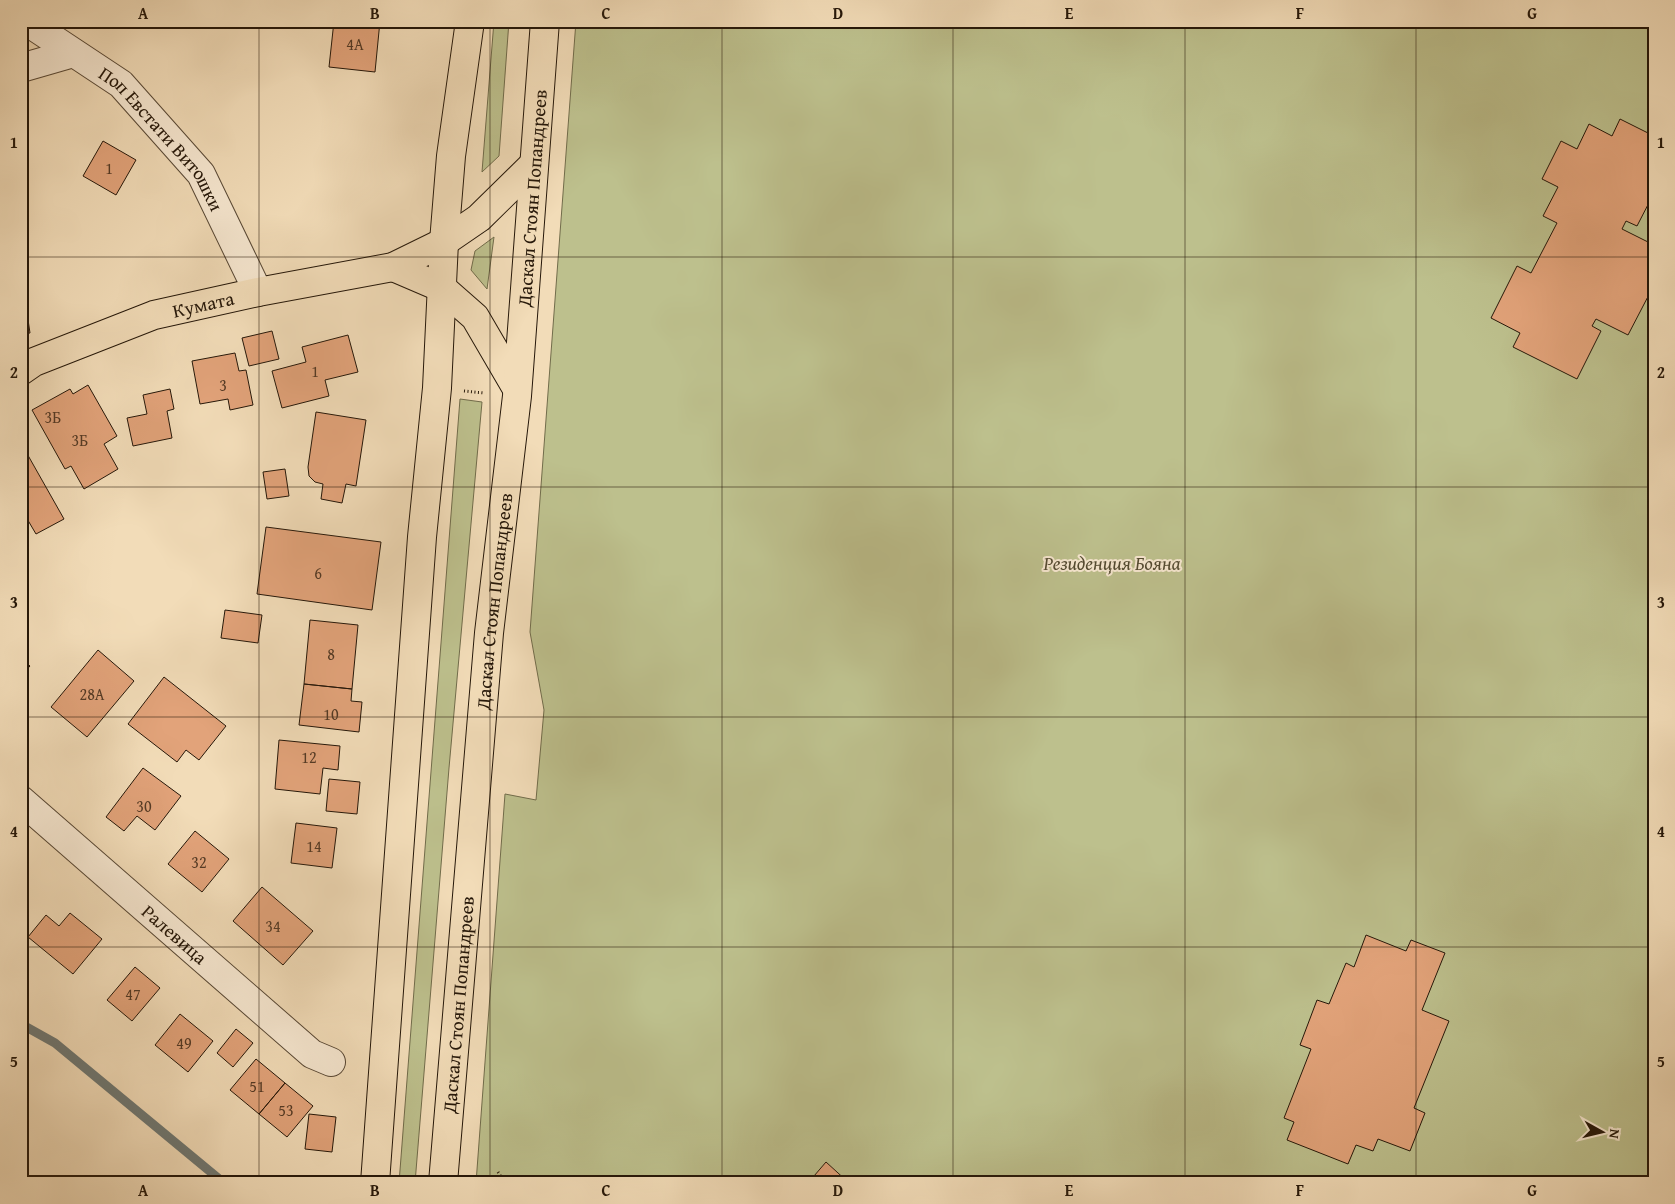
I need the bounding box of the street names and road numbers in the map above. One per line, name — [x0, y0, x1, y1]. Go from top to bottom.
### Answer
street label: Поп Евстати Витошки — [93, 59, 231, 216]
street label: Даскал Стоян Попандреев — [510, 88, 554, 309]
street label: Кумата — [170, 284, 237, 325]
street label: Даскал Стоян Попандреев — [469, 491, 519, 712]
street label: Даскал Стоян Попандреев — [435, 895, 481, 1115]
street label: Ралевица — [136, 898, 214, 971]

